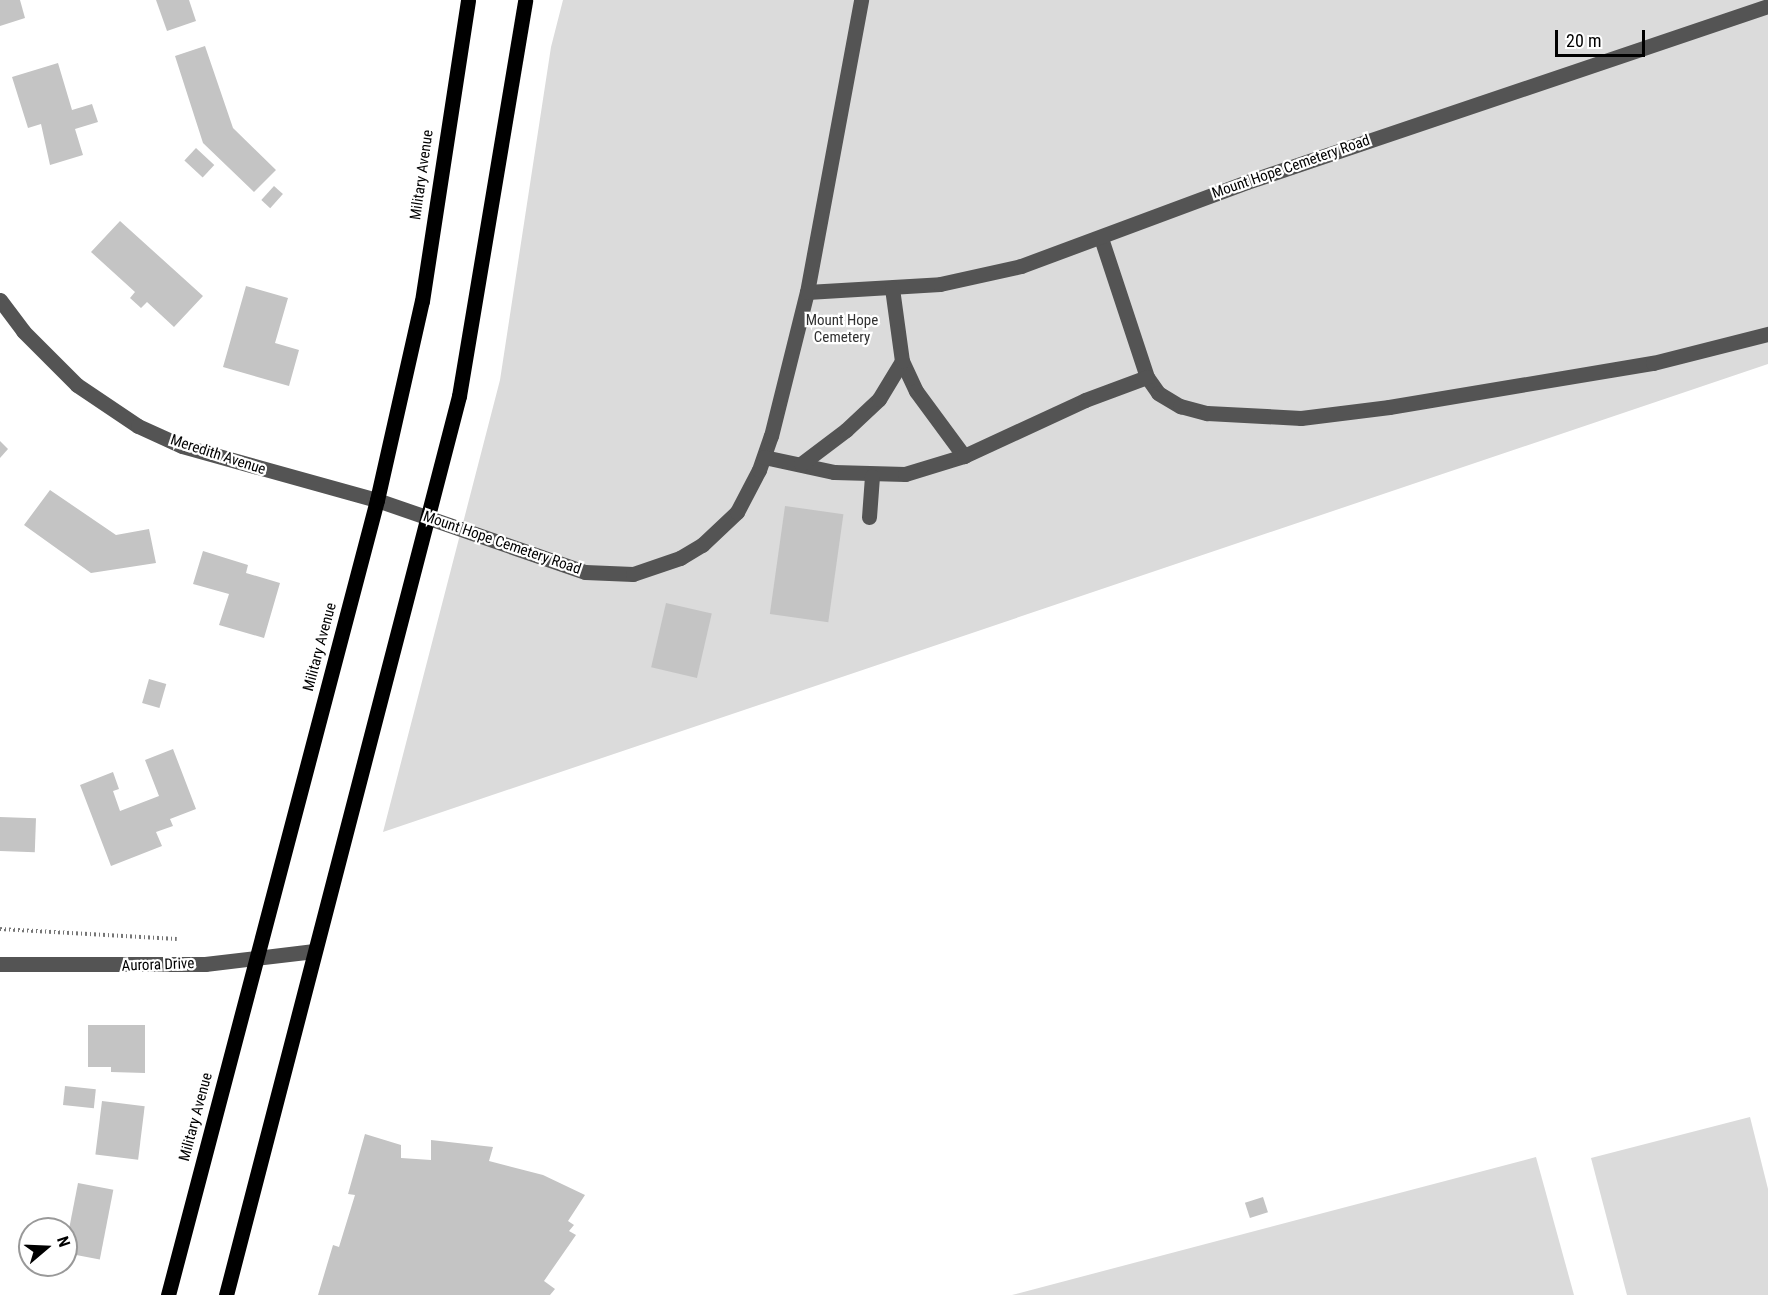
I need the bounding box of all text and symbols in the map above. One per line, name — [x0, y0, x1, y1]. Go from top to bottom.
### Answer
scale bar — [1558, 18, 1648, 56]
text: 20 m — [1566, 30, 1601, 51]
street label: Military Avenue — [407, 129, 437, 221]
street label: Mount Hope Cemetery Road — [1210, 132, 1372, 202]
park label: Mount Hope Cemetery — [806, 311, 878, 346]
street label: Meredith Avenue — [168, 431, 268, 479]
street label: Mount Hope Cemetery Road — [421, 508, 583, 578]
street label: Military Avenue — [300, 601, 340, 693]
street label: Aurora Drive — [121, 955, 195, 975]
street label: Military Avenue — [176, 1071, 216, 1163]
north arrow — [18, 1217, 78, 1277]
text: N — [53, 1234, 74, 1249]

